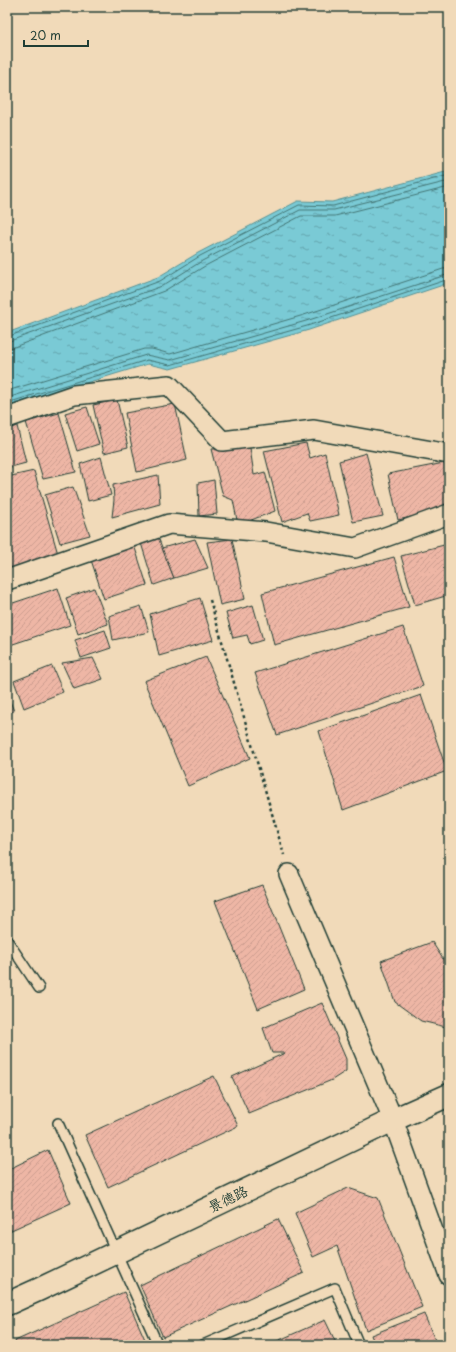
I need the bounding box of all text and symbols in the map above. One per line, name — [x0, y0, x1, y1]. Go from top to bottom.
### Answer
scale bar — [24, 22, 88, 48]
text: 20 m — [30, 26, 61, 44]
street label: 景德路 — [204, 1180, 251, 1217]

